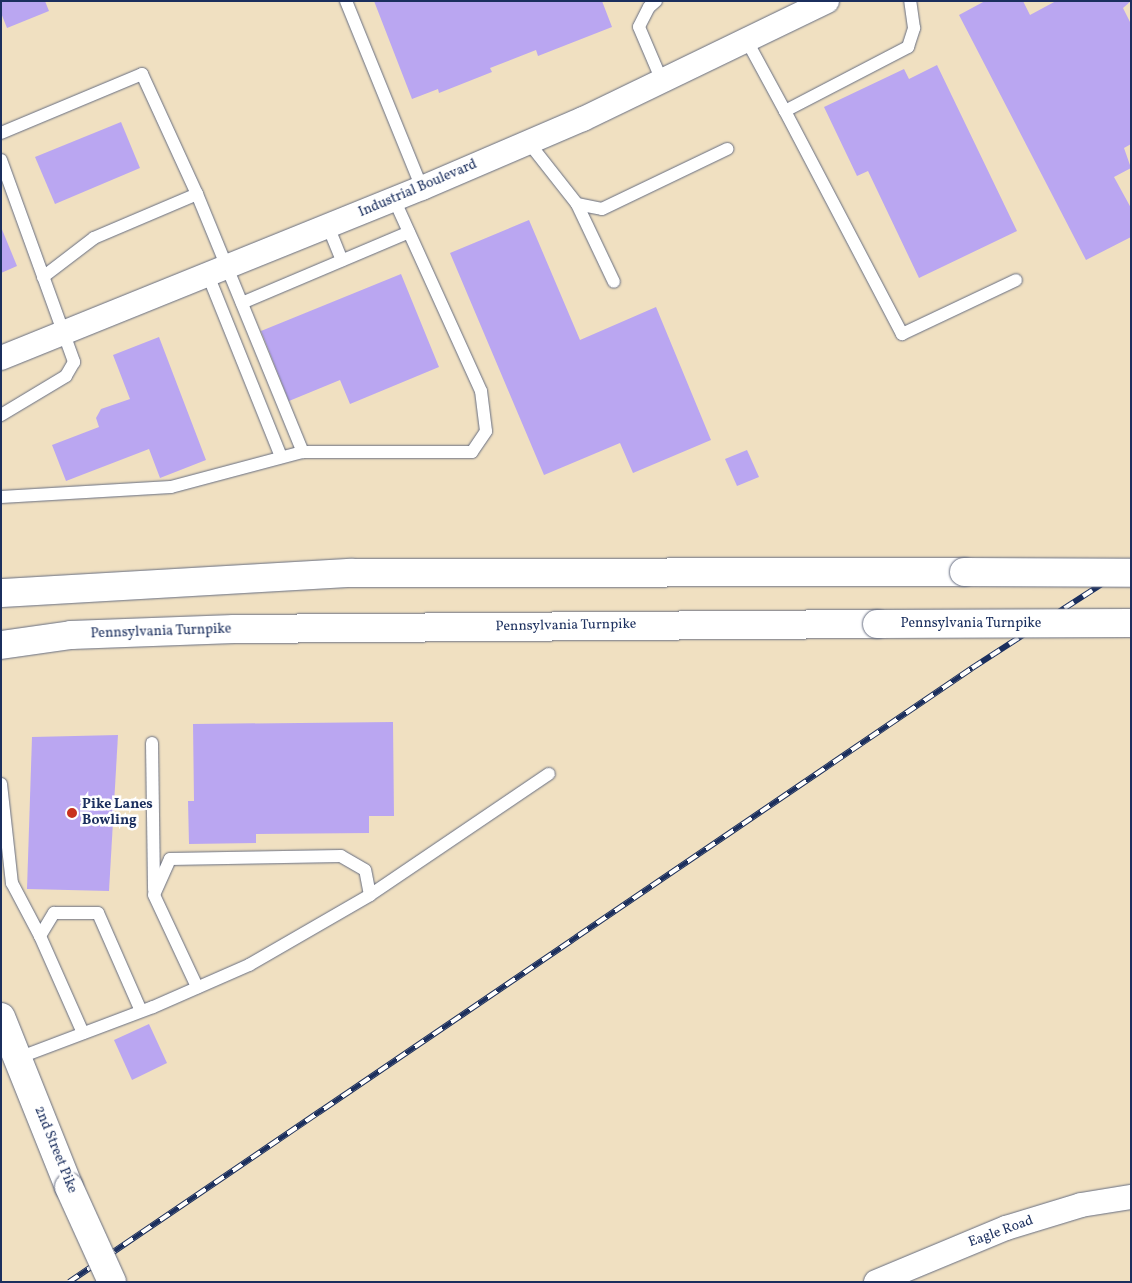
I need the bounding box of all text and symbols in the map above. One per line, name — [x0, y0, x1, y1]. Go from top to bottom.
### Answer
street label: Industrial Boulevard — [356, 156, 480, 222]
street label: Pennsylvania Turnpike — [495, 616, 637, 636]
street label: Pennsylvania Turnpike — [900, 616, 1042, 632]
street label: Pennsylvania Turnpike — [90, 621, 232, 643]
place label: Pike Lanes Bowling — [82, 797, 153, 830]
marker: Pike Lanes Bowling — [66, 807, 78, 819]
street label: 2nd Street Pike — [30, 1104, 80, 1196]
street label: Eagle Road — [966, 1213, 1036, 1251]

